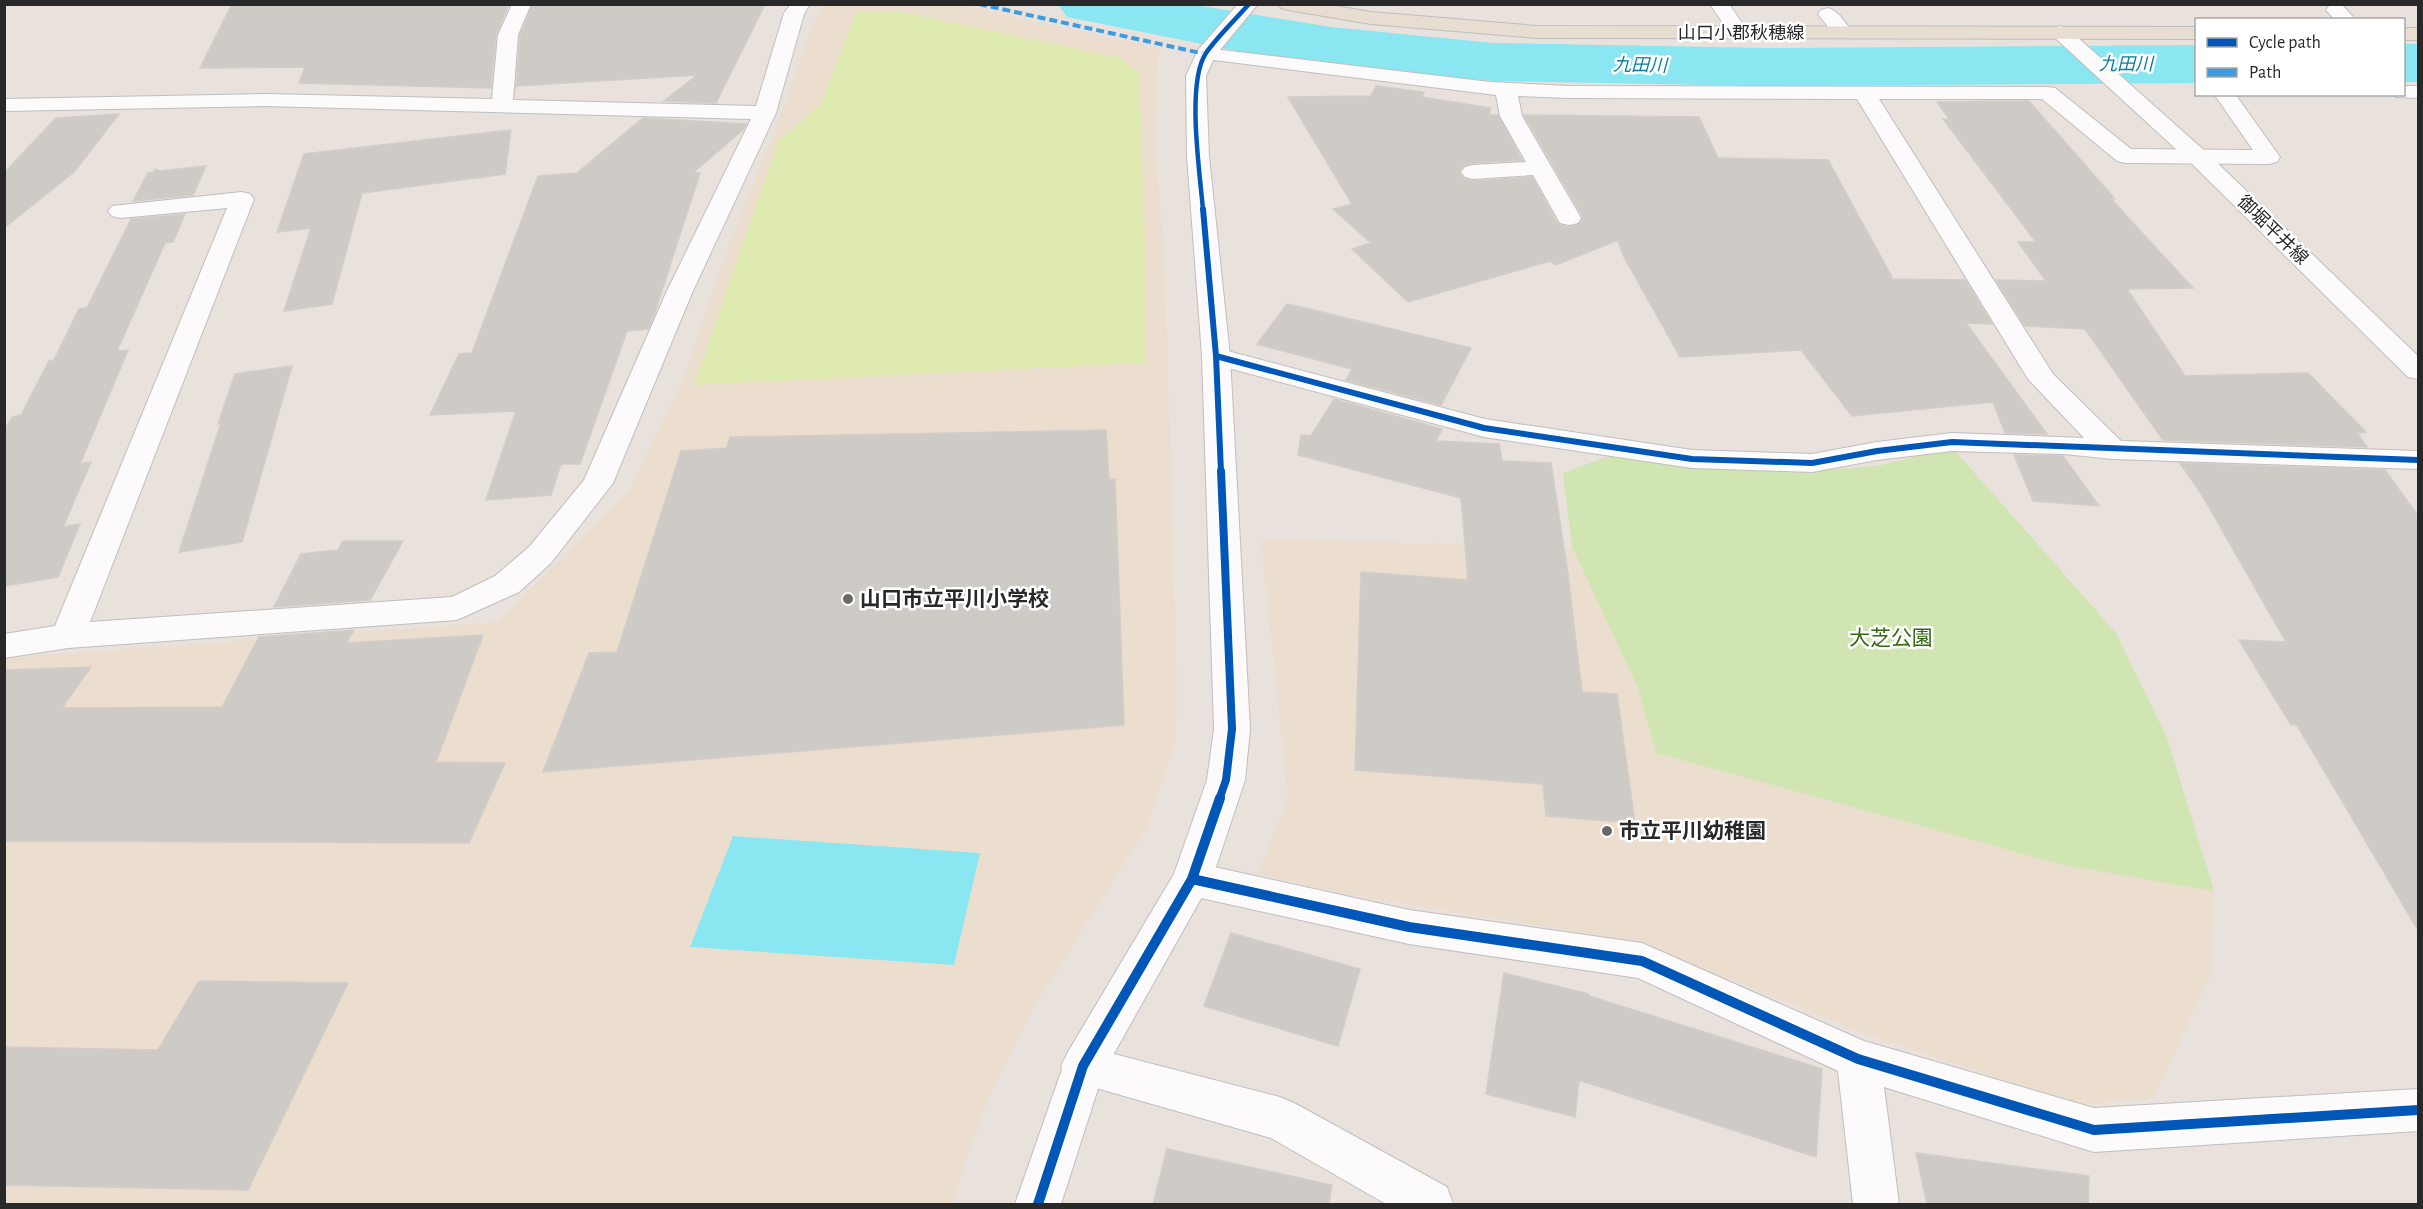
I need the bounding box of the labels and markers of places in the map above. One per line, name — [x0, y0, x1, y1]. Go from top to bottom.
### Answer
place label: 山口市立平川小学校 — [860, 588, 1049, 610]
marker: 山口市立平川小学校 — [841, 592, 855, 606]
place label: 市立平川幼稚園 — [1619, 820, 1766, 842]
marker: 市立平川幼稚園 — [1600, 824, 1614, 838]

